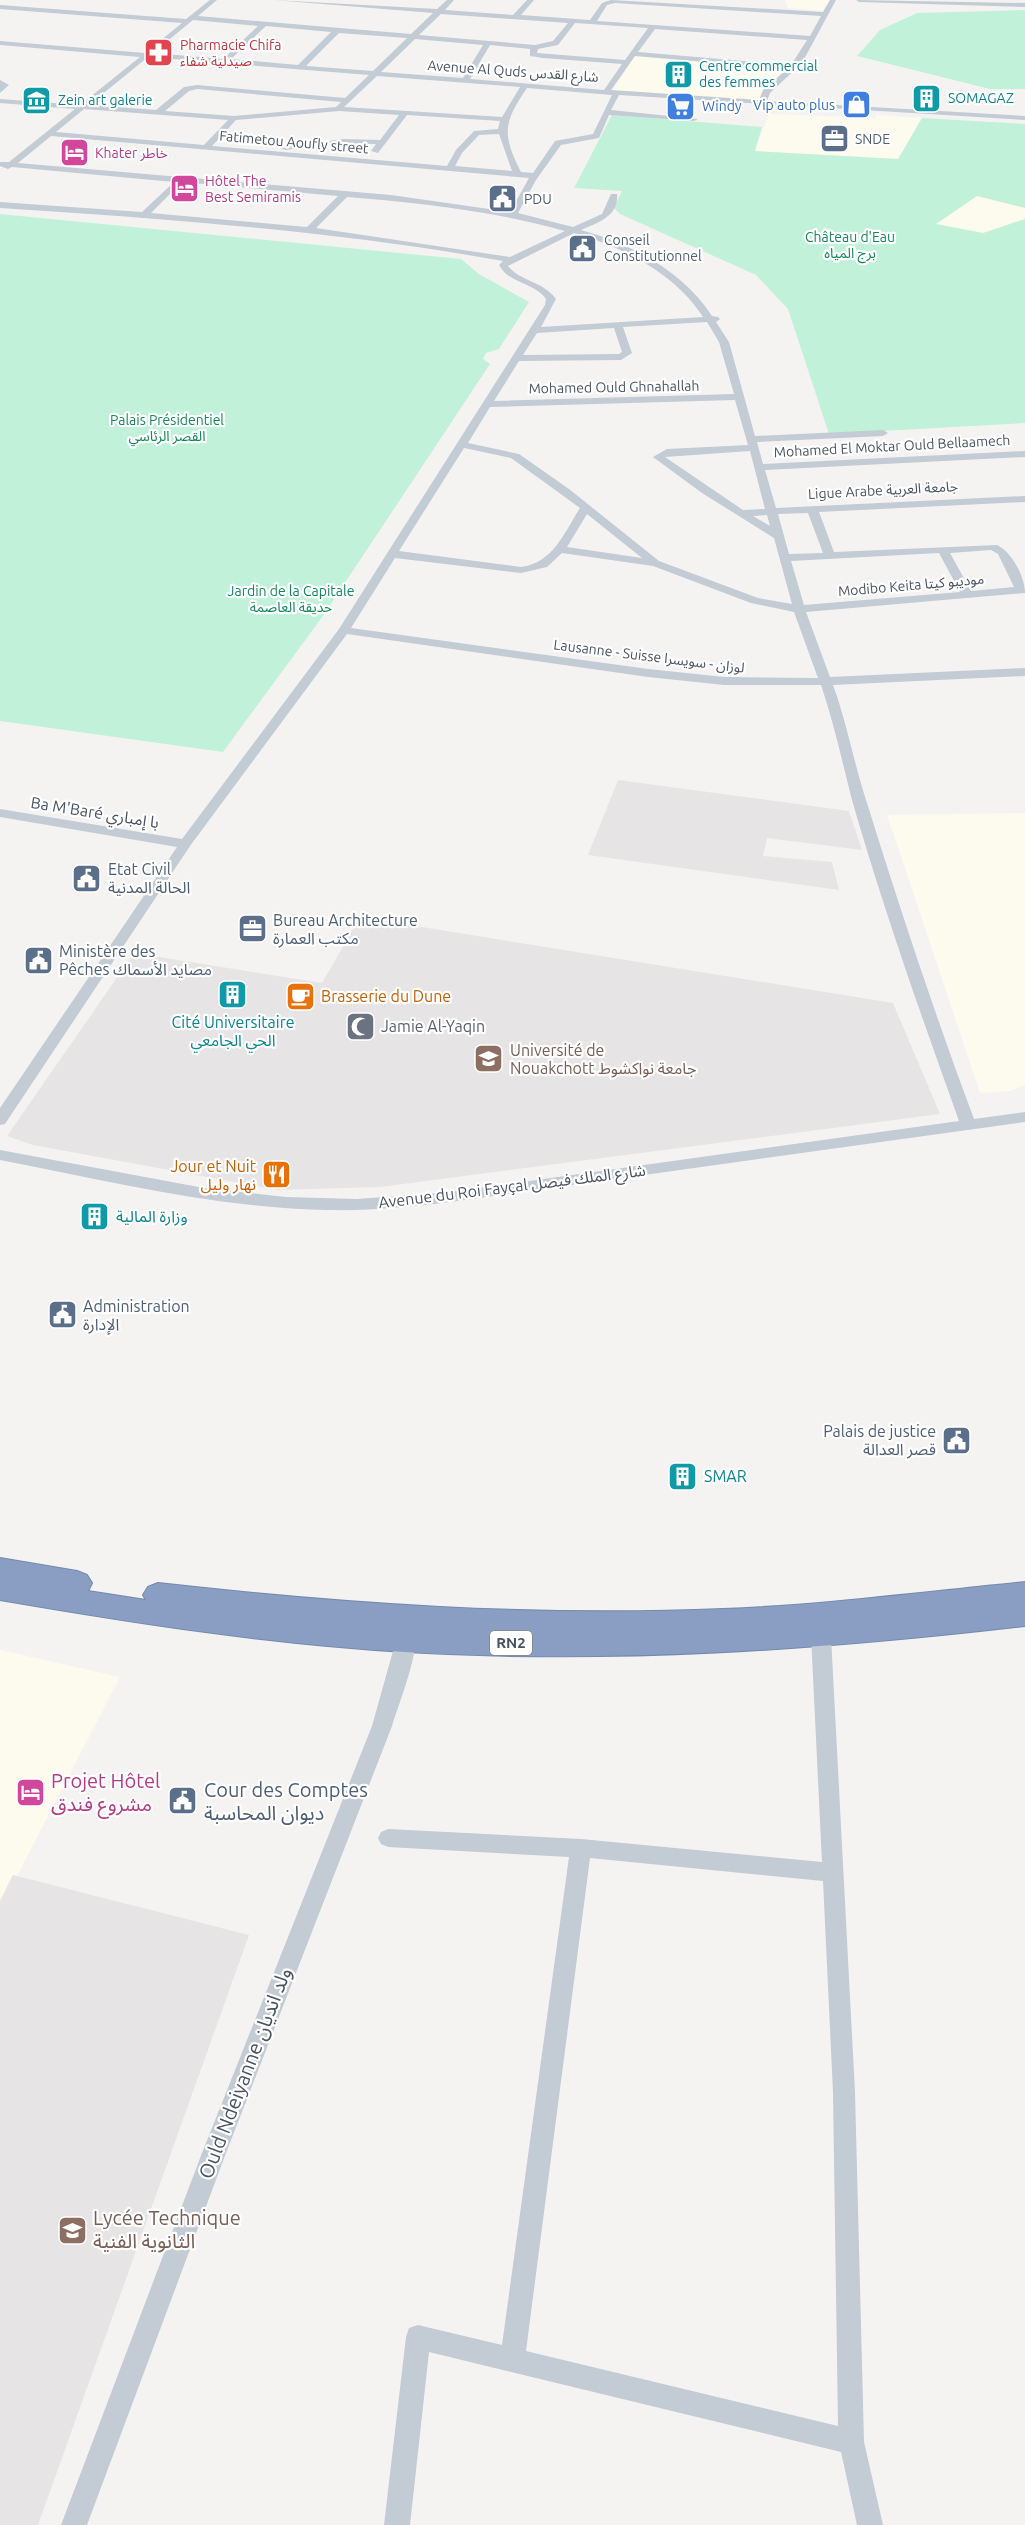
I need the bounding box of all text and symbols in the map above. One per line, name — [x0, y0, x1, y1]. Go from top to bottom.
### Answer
pharmacy icon: Pharmacie Chifa صيدلية شفاء — [143, 37, 175, 69]
place label: Pharmacie Chifa صيدلية شفاء — [180, 37, 282, 69]
street label: Avenue Al Quds شارع القدس — [427, 57, 599, 88]
building icon: Centre commercial des femmes — [662, 58, 694, 90]
place label: Centre commercial des femmes — [699, 58, 818, 90]
building icon: SOMAGAZ — [911, 82, 943, 114]
museum icon: Zein art galerie — [21, 84, 53, 116]
shop icon: Vip auto plus — [840, 89, 872, 121]
supermarket icon: Windy — [665, 90, 697, 122]
place label: SOMAGAZ — [948, 90, 1014, 106]
place label: Zein art galerie — [58, 92, 153, 108]
place label: Vip auto plus — [753, 97, 835, 113]
place label: Windy — [702, 98, 742, 114]
office icon: SNDE — [818, 123, 850, 155]
street label: Fatimetou Aoufly street — [219, 128, 370, 157]
place label: SNDE — [855, 131, 890, 147]
hotel icon: Khater خاطر — [58, 137, 90, 169]
place label: Khater خاطر — [95, 145, 168, 162]
hotel icon: Hôtel The Best Semiramis — [168, 173, 200, 205]
place label: Hôtel The Best Semiramis — [205, 173, 301, 205]
public building icon: PDU — [487, 183, 519, 215]
place label: PDU — [524, 191, 552, 207]
park label: Château d'Eau برج المياه — [805, 229, 895, 264]
public building icon: Conseil Constitutionnel — [567, 232, 599, 264]
place label: Conseil Constitutionnel — [604, 232, 702, 264]
street label: Mohamed Ould Ghnahallah — [528, 378, 700, 396]
park label: Palais Présidentiel القصر الرئاسي — [110, 412, 224, 447]
street label: Mohamed El Moktar Ould Bellaamech — [773, 432, 1011, 460]
street label: Ligue Arabe جامعة العربية — [807, 478, 959, 503]
street label: Modibo Keita موديبو كيتا — [837, 571, 985, 600]
park label: Jardin de la Capitale حديقة العاصمة — [228, 583, 354, 615]
street label: Lausanne - Suisse لوزان - سويسرا — [553, 636, 745, 677]
street label: Ba M'Baré با إمباري — [29, 793, 160, 835]
place label: Etat Civil الحالة المدنية — [108, 860, 190, 896]
public building icon: Etat Civil الحالة المدنية — [71, 862, 103, 894]
place label: Bureau Architecture مكتب العمارة — [273, 911, 418, 948]
office icon: Bureau Architecture مكتب العمارة — [236, 913, 268, 945]
place label: Ministère des Pêches مصايد الأسماك — [59, 942, 212, 978]
public building icon: Ministère des Pêches مصايد الأسماك — [22, 944, 54, 976]
building icon: Cité Universitaire الحي الجامعي — [217, 978, 249, 1010]
cafe icon: Brasserie du Dune — [284, 980, 316, 1012]
place label: Brasserie du Dune — [321, 987, 451, 1005]
mosque icon: Jamie Al-Yaqin — [344, 1010, 376, 1042]
place label: Cité Universitaire الحي الجامعي — [171, 1013, 295, 1053]
place label: Jamie Al-Yaqin — [381, 1017, 485, 1035]
place label: Université de Nouakchott جامعة نواكشوط — [510, 1041, 696, 1078]
school or university icon: Université de Nouakchott جامعة نواكشوط — [473, 1043, 505, 1075]
place label: Jour et Nuit نهار وليل — [170, 1157, 257, 1194]
restaurant icon: Jour et Nuit نهار وليل — [261, 1159, 293, 1191]
street label: Avenue du Roi Fayçal شارع الملك فيصل — [377, 1161, 647, 1215]
building icon: وزارة المالية — [79, 1200, 111, 1232]
place label: وزارة المالية — [116, 1207, 188, 1226]
place label: Administration الإدارة — [83, 1297, 190, 1335]
public building icon: Administration الإدارة — [46, 1299, 78, 1331]
place label: Palais de justice قصر العدالة — [823, 1422, 936, 1459]
public building icon: Palais de justice قصر العدالة — [941, 1424, 973, 1456]
building icon: SMAR — [667, 1460, 699, 1492]
place label: SMAR — [704, 1467, 747, 1485]
road number: RN2 — [490, 1631, 532, 1655]
place label: Projet Hôtel مشروع فندق — [51, 1769, 160, 1819]
hotel icon: Projet Hôtel مشروع فندق — [14, 1777, 46, 1809]
place label: Cour des Comptes ديوان المحاسبة — [204, 1778, 368, 1825]
public building icon: Cour des Comptes ديوان المحاسبة — [167, 1785, 199, 1817]
street label: Ould Ndeiyanne ولد انديان — [194, 1964, 296, 2182]
place label: Lycée Technique الثانوية الفنية — [93, 2206, 241, 2253]
school or university icon: Lycée Technique الثانوية الفنية — [56, 2214, 88, 2246]

